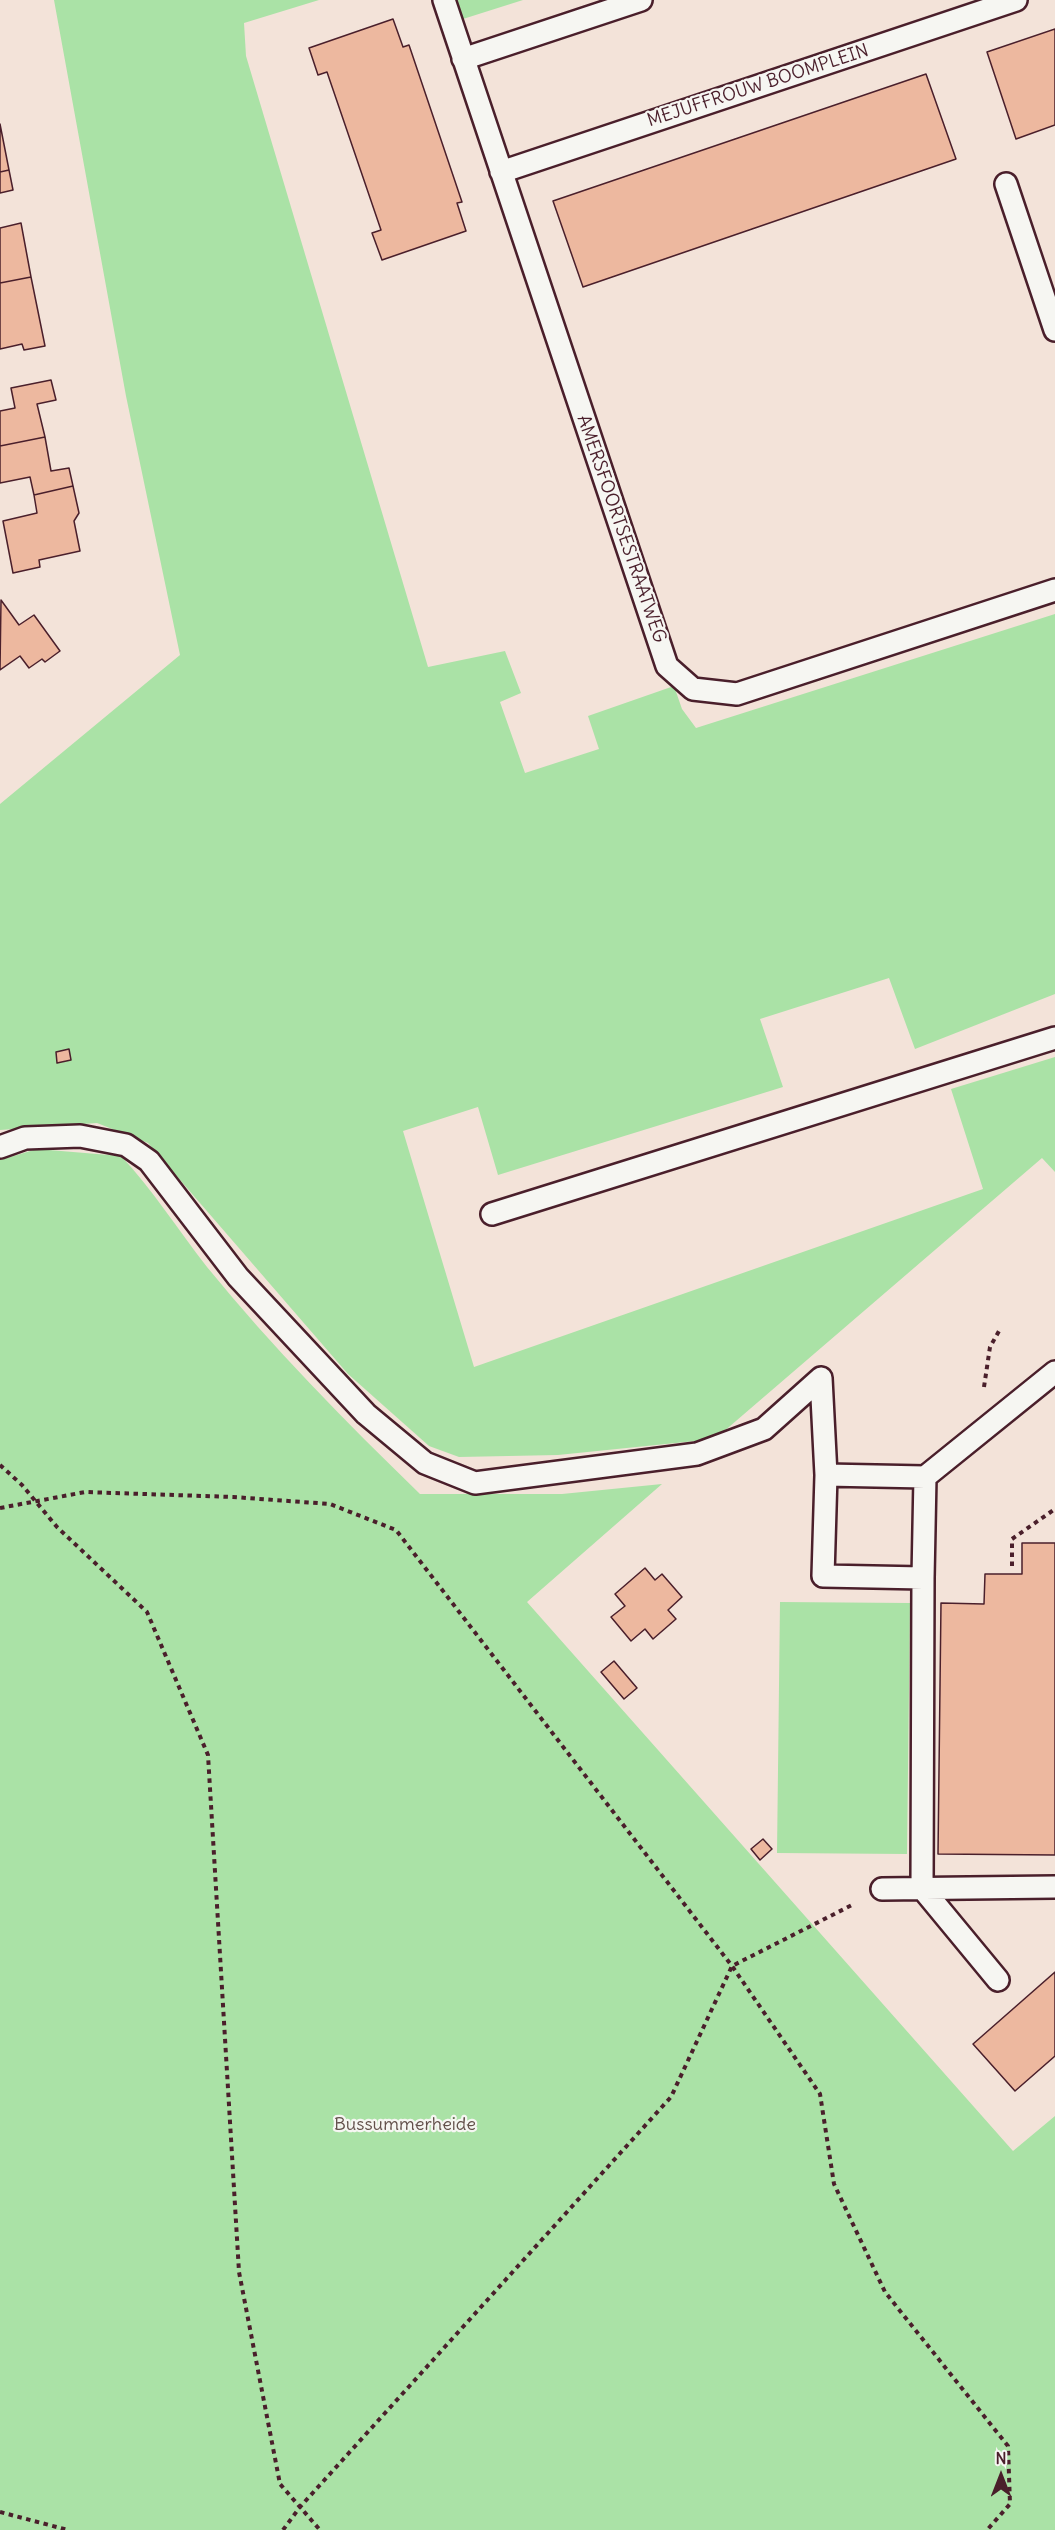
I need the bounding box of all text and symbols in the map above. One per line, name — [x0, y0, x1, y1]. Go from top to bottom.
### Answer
street label: MEJUFFROUW BOOMPLEIN — [645, 40, 871, 132]
street label: AMERSFOORTSESTRAATWEG — [572, 412, 670, 646]
park label: Bussummerheide — [334, 2114, 476, 2136]
north arrow — [971, 2446, 1031, 2506]
text: N — [995, 2448, 1007, 2468]

